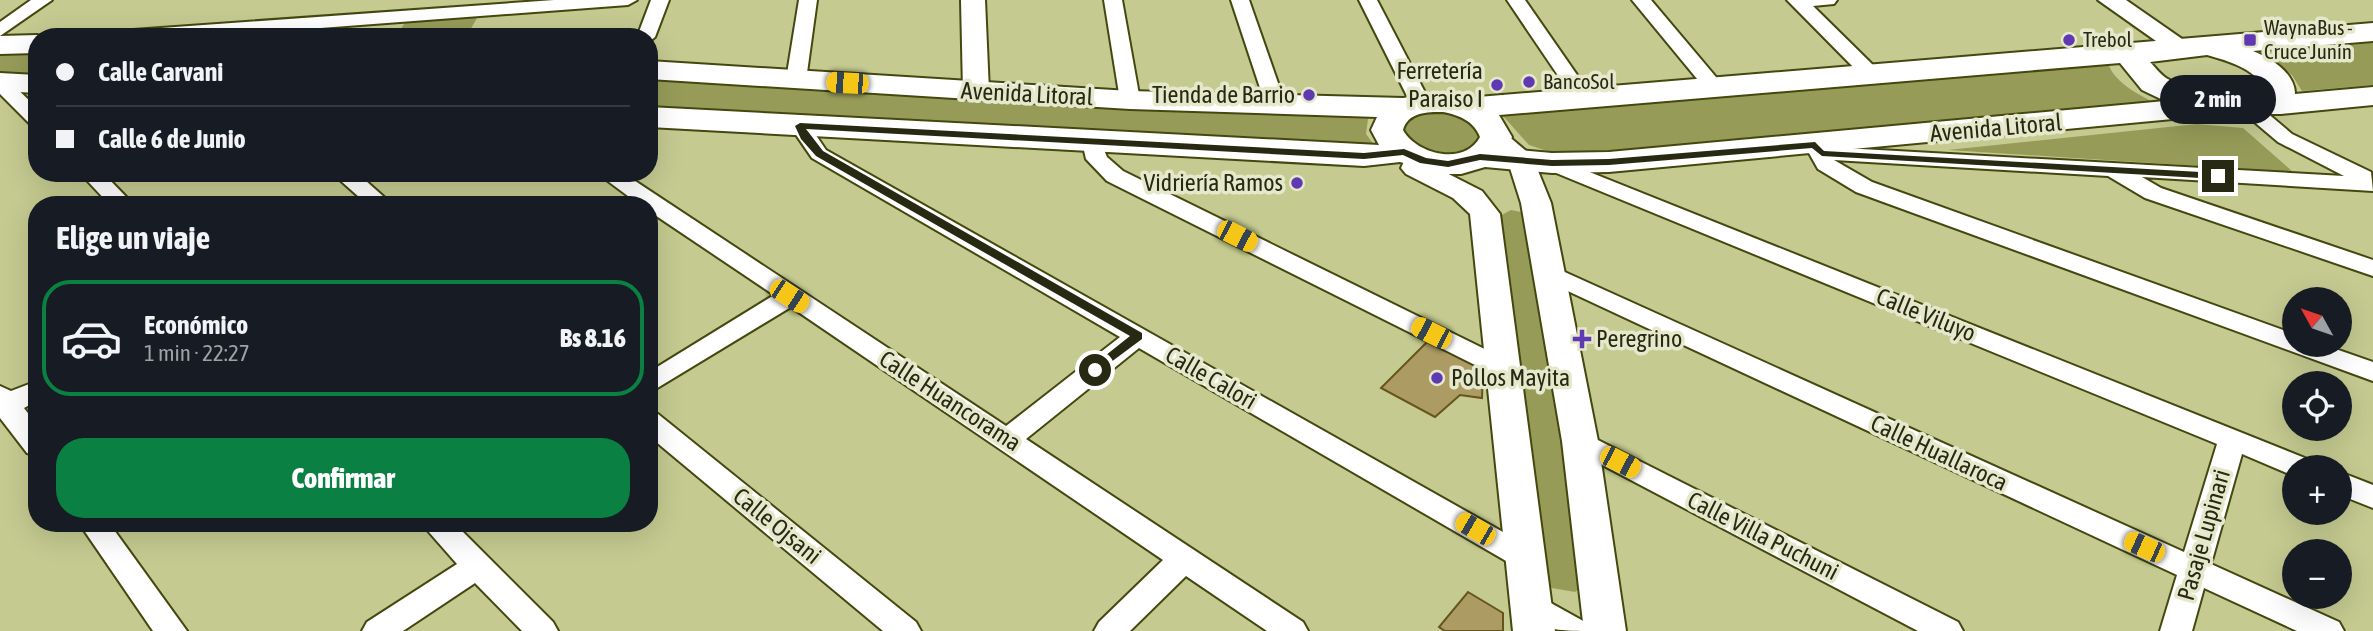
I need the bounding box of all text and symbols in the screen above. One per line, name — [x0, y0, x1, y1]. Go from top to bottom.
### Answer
place label: WaynaBus - Cruce Junín — [2264, 15, 2353, 63]
place label: Trebol — [2083, 27, 2133, 51]
marker: Trebol — [2061, 32, 2077, 48]
marker: WaynaBus - Cruce Junín — [2242, 32, 2258, 48]
text: Calle Carvani — [98, 57, 223, 87]
place label: Ferretería Paraiso I — [1397, 57, 1483, 112]
place label: BancoSol — [1543, 69, 1615, 93]
car — [826, 71, 869, 95]
marker: BancoSol — [1521, 74, 1537, 90]
callout: 2 min — [2160, 74, 2276, 124]
street label: Avenida Litoral — [960, 77, 1094, 110]
marker: Ferretería Paraiso I — [1489, 77, 1505, 93]
place label: Tienda de Barrio — [1152, 81, 1295, 108]
text: 2 min — [2195, 86, 2241, 112]
marker: Tienda de Barrio — [1301, 87, 1317, 103]
street label: Avenida Litoral — [1929, 108, 2064, 147]
text: Calle 6 de Junio — [98, 124, 246, 154]
route end — [2202, 160, 2234, 192]
place label: Vidriería Ramos — [1144, 169, 1283, 196]
marker: Vidriería Ramos — [1289, 175, 1305, 191]
car — [1214, 217, 1261, 255]
text: Elige un viaje — [56, 219, 210, 256]
car — [766, 276, 813, 316]
street label: Calle Viluyo — [1873, 282, 1980, 347]
north arrow — [2282, 287, 2352, 357]
map controls — [2282, 287, 2352, 609]
icon: car — [60, 307, 123, 370]
text: Económico — [144, 310, 248, 340]
car — [1408, 314, 1455, 352]
text: Bs 8.16 — [560, 323, 626, 353]
place label: Peregrino — [1596, 325, 1682, 352]
marker: Peregrino — [1574, 331, 1590, 347]
text: 1 min · 22:27 — [144, 340, 250, 366]
street label: Calle Calori — [1161, 341, 1262, 414]
street label: Calle Huancorama — [874, 345, 1026, 456]
route start — [1079, 354, 1111, 386]
place label: Pollos Mayita — [1451, 364, 1570, 391]
marker: Pollos Mayita — [1429, 370, 1445, 386]
button: locate — [2282, 371, 2352, 441]
street label: Calle Huallaroca — [1867, 409, 2012, 496]
button: Confirmar — [56, 438, 630, 518]
car — [1597, 443, 1644, 481]
button: + — [2282, 455, 2352, 525]
street label: Pasaje Lupinari — [2172, 466, 2235, 603]
street label: Calle Ojsani — [728, 482, 827, 569]
street label: Calle Villa Puchuni — [1683, 486, 1843, 585]
car — [1452, 509, 1499, 549]
car — [2121, 529, 2168, 565]
button: − — [2282, 539, 2352, 609]

